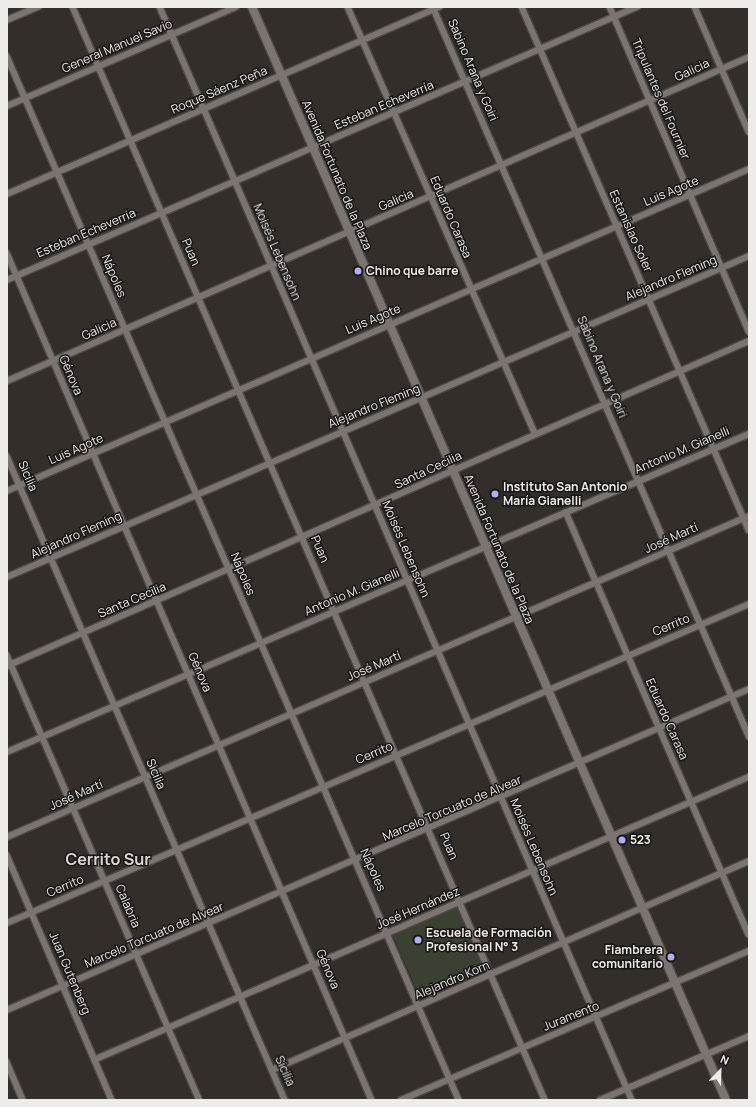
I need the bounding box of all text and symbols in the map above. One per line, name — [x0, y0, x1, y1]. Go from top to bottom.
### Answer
street label: General Manuel Savio — [60, 16, 174, 76]
street label: Sabino Arana y Goiri — [445, 17, 501, 123]
street label: Tripulantes del Fournier — [629, 36, 693, 162]
street label: Galicia — [672, 56, 712, 84]
street label: Roque Sáenz Peña — [169, 63, 269, 117]
street label: Esteban Echeverría — [332, 78, 436, 132]
street label: Avenida Fortunato de la Plaza — [299, 98, 375, 252]
street label: Luis Agote — [641, 173, 701, 209]
street label: Eduardo Carasa — [427, 174, 475, 260]
street label: Galicia — [376, 186, 416, 214]
street label: Estanislao Soler — [606, 188, 656, 274]
street label: Moisés Lebensohn — [250, 201, 304, 303]
street label: Esteban Echeverría — [34, 206, 138, 260]
street label: Puan — [179, 236, 203, 268]
street label: Nápoles — [99, 252, 129, 300]
street label: Alejandro Fleming — [623, 252, 719, 304]
place label: Chino que barre — [366, 264, 458, 278]
marker: Chino que barre — [353, 266, 363, 276]
street label: Luis Agote — [343, 301, 403, 337]
street label: Sabino Arana y Goiri — [574, 314, 630, 420]
street label: Galicia — [79, 315, 119, 343]
street label: Génova — [56, 353, 86, 397]
street label: Alejandro Fleming — [326, 381, 422, 431]
street label: Antonio M. Gianelli — [632, 423, 732, 477]
street label: Luis Agote — [47, 431, 105, 467]
street label: Santa Cecilia — [392, 448, 464, 492]
street label: Sicilia — [15, 459, 41, 493]
street label: Avenida Fortunato de la Plaza — [461, 472, 537, 626]
place label: Instituto San Antonio María Gianelli — [503, 480, 627, 508]
marker: Instituto San Antonio María Gianelli — [490, 489, 500, 499]
street label: Moisés Lebensohn — [379, 498, 433, 600]
street label: Alejandro Fleming — [28, 509, 124, 561]
street label: José Martí — [642, 520, 700, 556]
street label: Puan — [308, 533, 332, 565]
street label: Nápoles — [228, 550, 258, 598]
street label: Antonio M. Gianelli — [302, 565, 402, 619]
street label: Santa Cecilia — [96, 579, 168, 621]
street label: Cerrito — [650, 611, 692, 639]
street label: José Martí — [345, 648, 403, 684]
street label: Génova — [185, 650, 215, 694]
street label: Eduardo Carasa — [643, 676, 691, 762]
street label: Cerrito — [353, 739, 395, 767]
street label: Sicilia — [143, 757, 169, 791]
street label: Marcelo Torcuato de Alvear — [380, 772, 524, 844]
street label: José Martí — [47, 777, 105, 813]
street label: Moisés Lebensohn — [507, 796, 561, 898]
street label: Puan — [437, 830, 461, 862]
place label: 523 — [630, 833, 651, 847]
marker: 523 — [617, 835, 627, 845]
street label: Nápoles — [357, 846, 389, 894]
district label: Cerrito Sur — [65, 849, 151, 869]
street label: Cerrito — [44, 872, 86, 900]
street label: Calabria — [112, 882, 144, 930]
street label: José Hernández — [374, 884, 462, 932]
street label: Marcelo Torcuato de Alvear — [82, 899, 226, 971]
place label: Escuela de Formación Profesional N° 3 — [426, 926, 552, 954]
street label: Juan Gutenberg — [46, 930, 94, 1016]
marker: Escuela de Formación Profesional N° 3 — [413, 935, 423, 945]
place label: Fiambrera comunitario — [592, 943, 663, 971]
street label: Génova — [313, 947, 343, 991]
marker: Fiambrera comunitario — [666, 952, 676, 962]
street label: Alejandro Korn — [412, 958, 492, 1002]
street label: Juramento — [541, 998, 601, 1034]
north arrow — [700, 1051, 740, 1091]
text: N — [718, 1051, 731, 1068]
street label: Sicilia — [272, 1054, 298, 1088]

